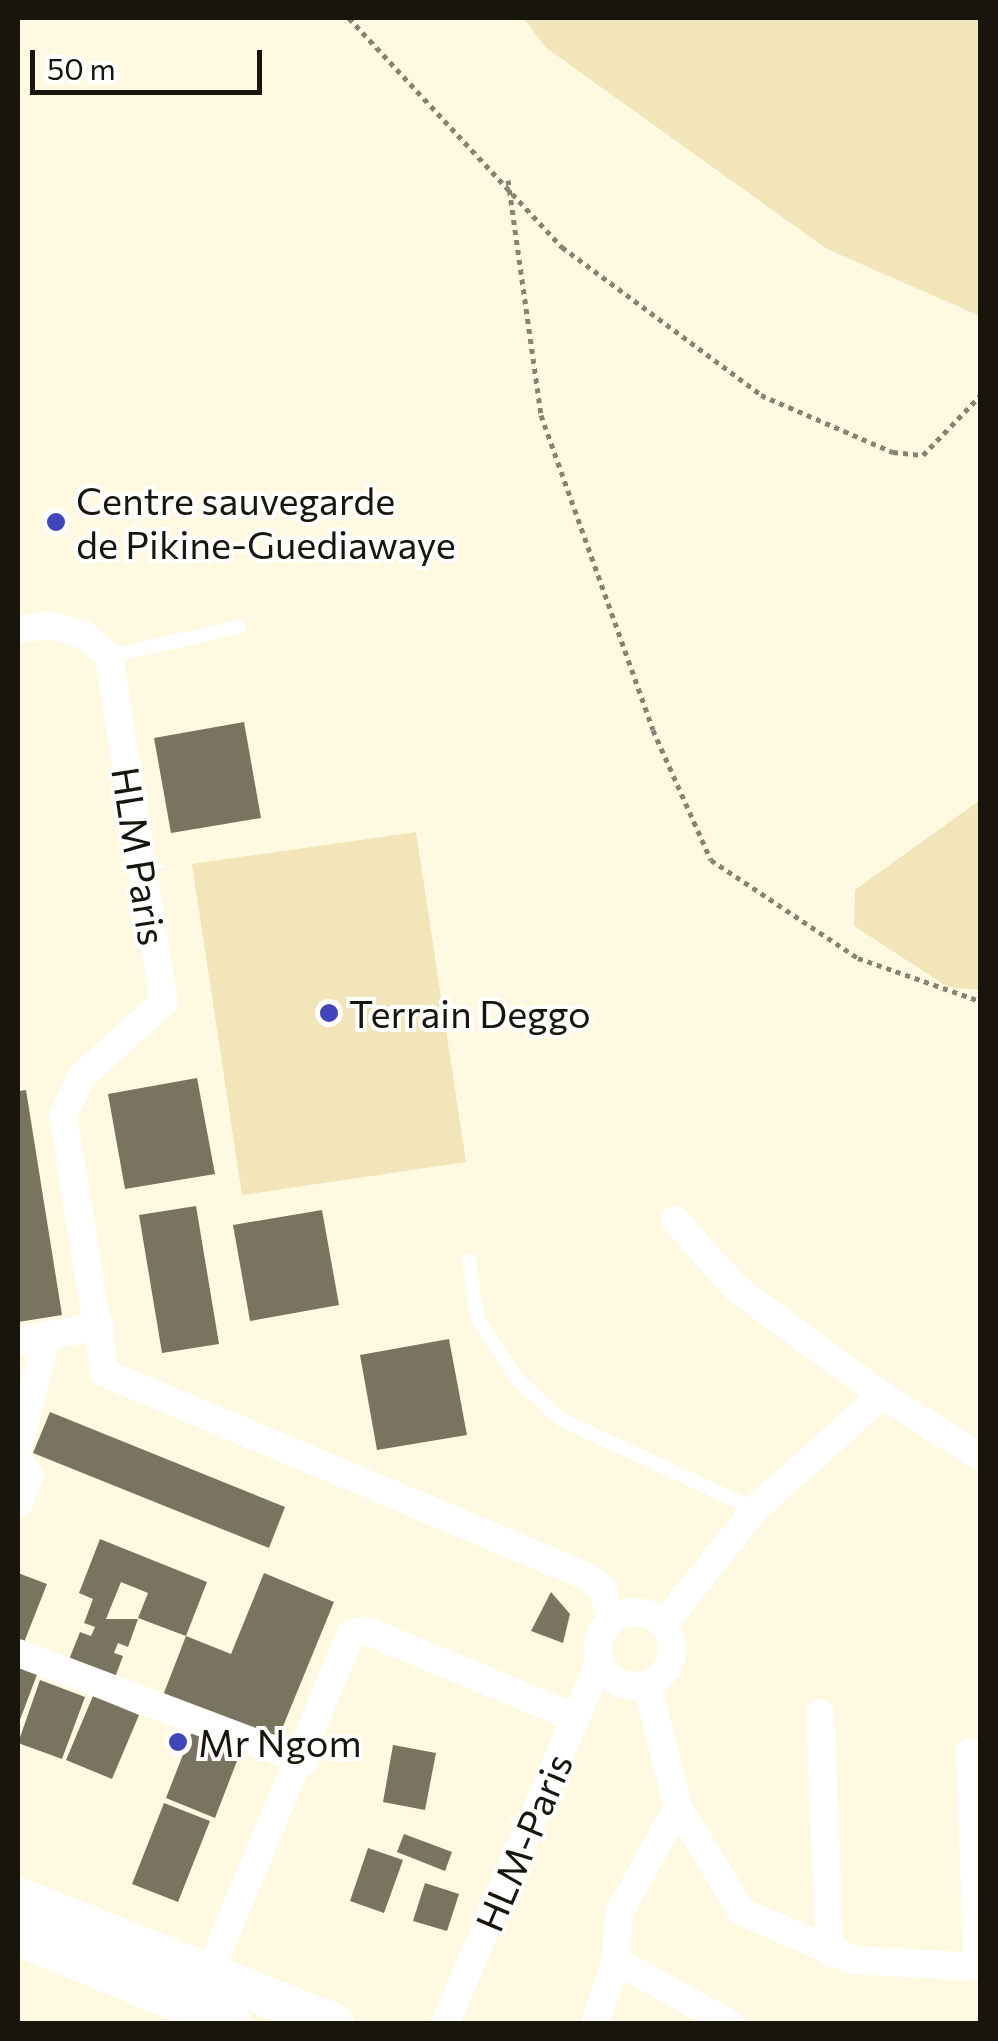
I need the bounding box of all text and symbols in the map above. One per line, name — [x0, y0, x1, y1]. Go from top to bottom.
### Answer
scale bar — [35, 30, 268, 92]
text: 50 m — [47, 49, 116, 86]
place label: Centre sauvegarde de Pikine-Guediawaye — [76, 477, 456, 566]
marker: Centre sauvegarde de Pikine-Guediawaye — [45, 511, 67, 533]
street label: HLM Paris — [103, 764, 177, 948]
place label: Terrain Deggo — [349, 990, 591, 1036]
marker: Terrain Deggo — [318, 1002, 340, 1024]
place label: Mr Ngom — [198, 1719, 362, 1765]
marker: Mr Ngom — [167, 1731, 189, 1753]
street label: HLM-Paris — [465, 1746, 581, 1938]

